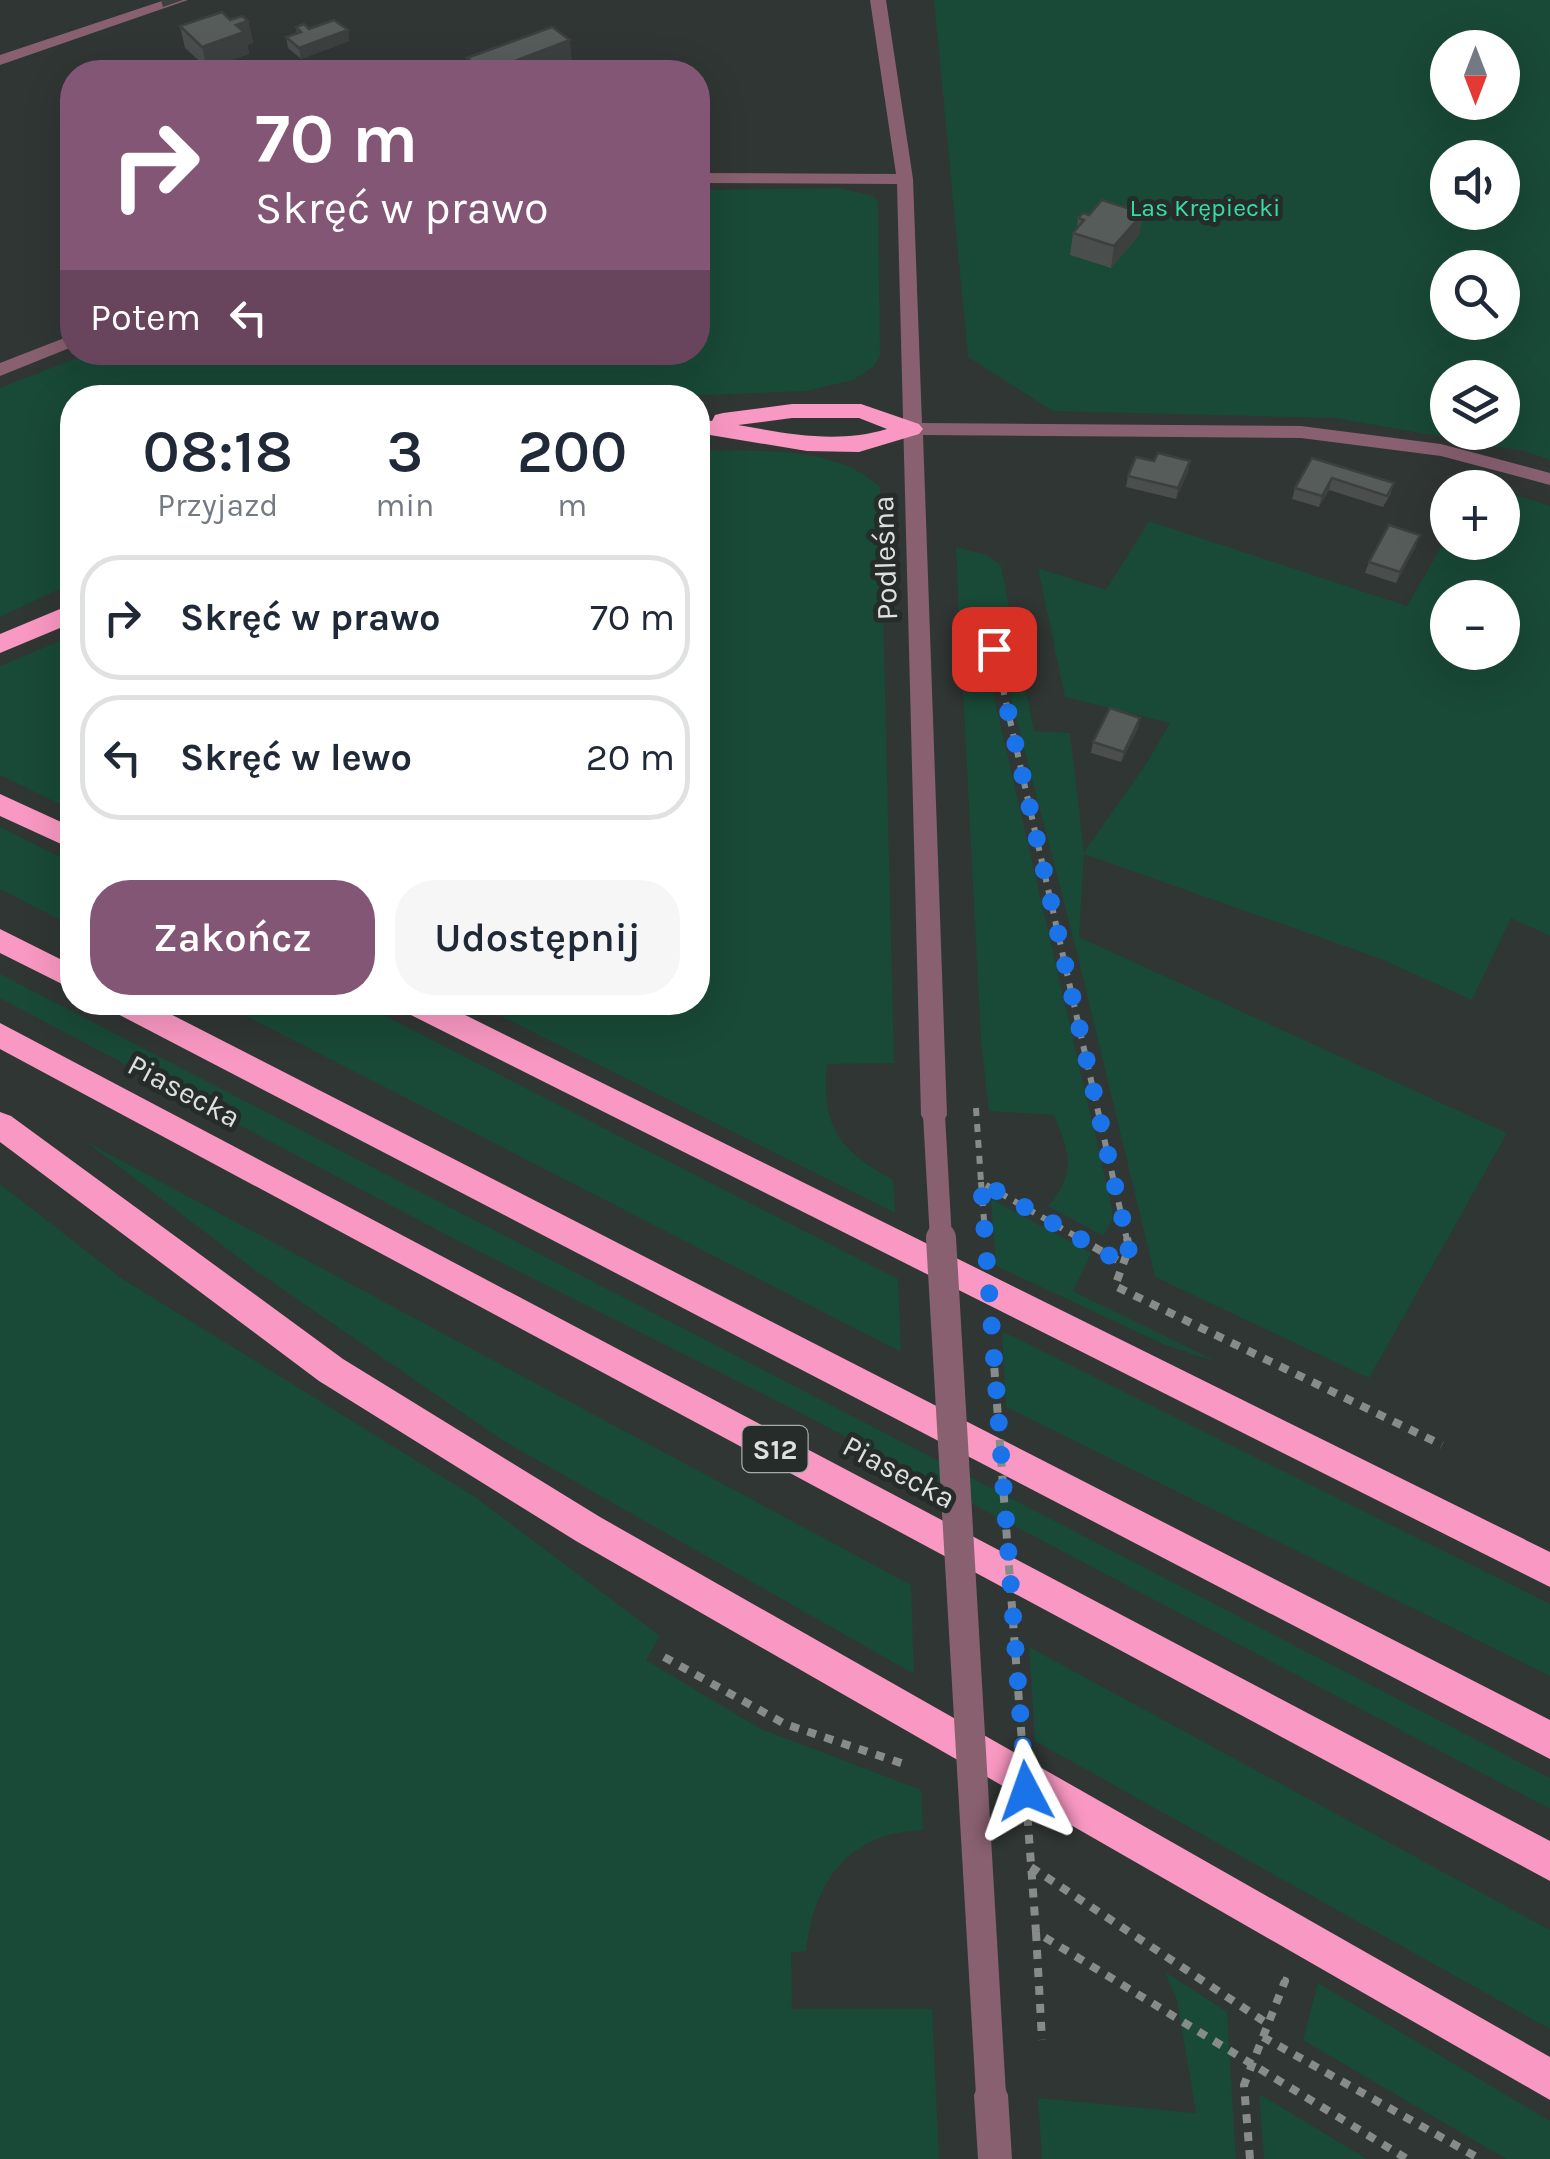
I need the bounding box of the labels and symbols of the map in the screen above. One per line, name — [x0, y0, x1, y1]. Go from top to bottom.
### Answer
north arrow — [1430, 30, 1520, 120]
park label: Las Krępiecki — [1130, 193, 1280, 222]
street label: Podleśna — [865, 495, 905, 621]
pin — [952, 607, 1037, 692]
street label: Piasecka — [122, 1046, 246, 1136]
road number: S12 — [742, 1426, 808, 1472]
street label: Piasecka — [837, 1427, 961, 1517]
position arrow — [974, 1739, 1078, 1843]

